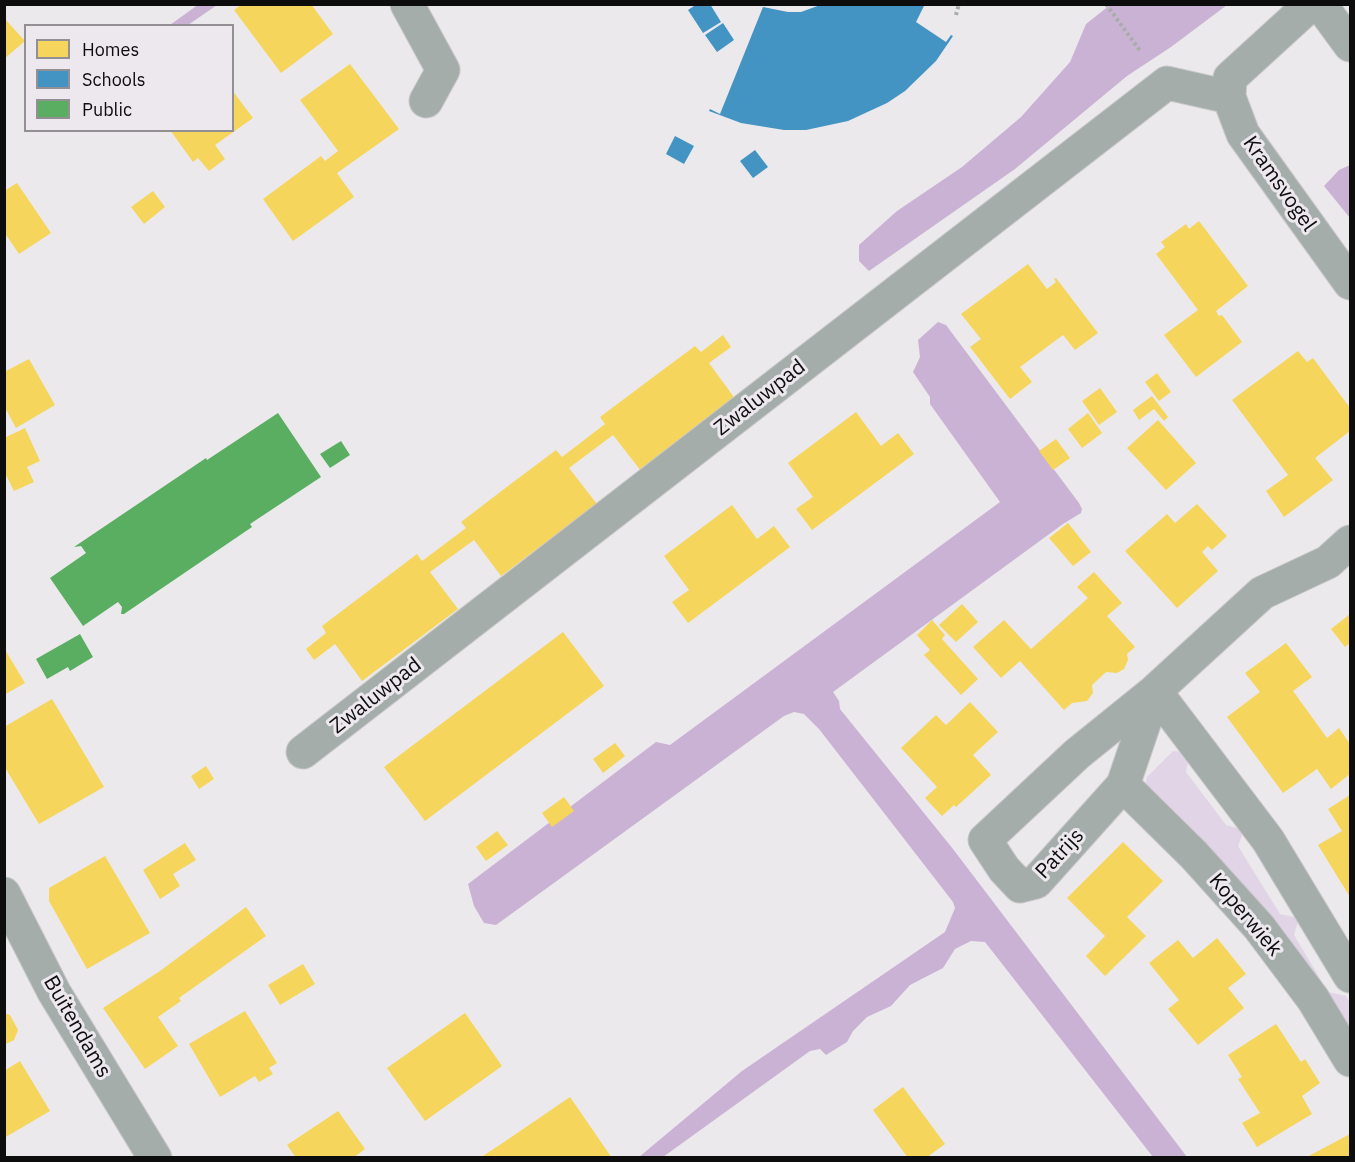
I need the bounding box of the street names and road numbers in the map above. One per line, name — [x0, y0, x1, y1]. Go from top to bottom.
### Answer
street label: Kramsvogel — [1237, 132, 1321, 236]
street label: Zwaluwpad — [709, 355, 811, 441]
street label: Zwaluwpad — [325, 653, 427, 739]
street label: Patrijs — [1030, 824, 1090, 884]
street label: Koperwiek — [1203, 869, 1287, 961]
street label: Buitendams — [38, 972, 116, 1082]

